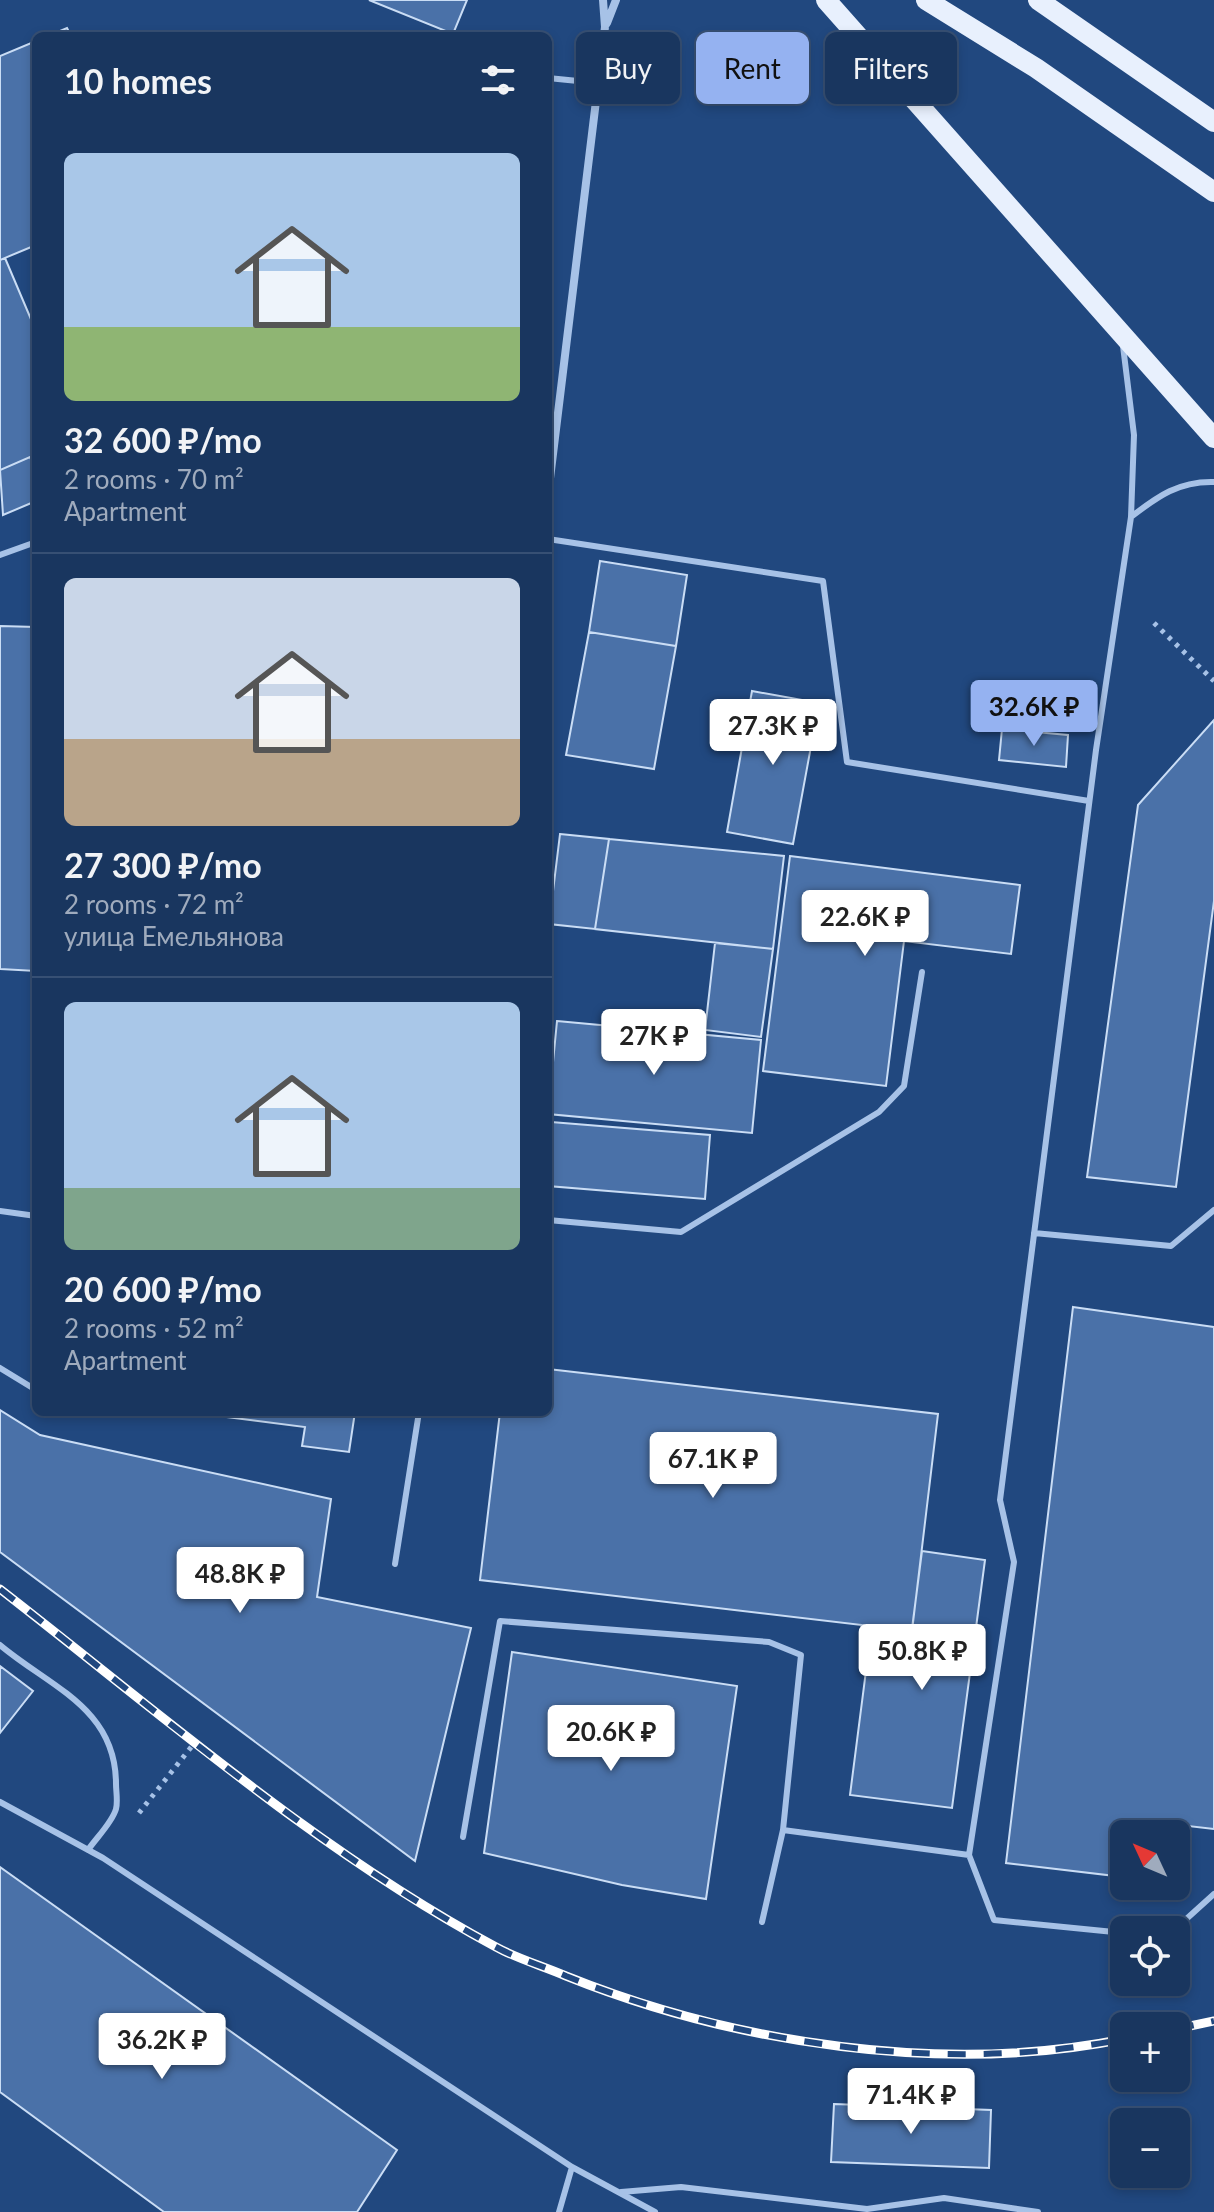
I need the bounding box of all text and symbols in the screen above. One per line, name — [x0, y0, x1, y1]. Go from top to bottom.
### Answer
chip: Buy — [576, 32, 680, 104]
chip: Rent — [696, 32, 809, 104]
chip: Filters — [825, 32, 957, 104]
icon: filters — [476, 58, 520, 102]
text: 10 homes — [64, 60, 212, 101]
icon: home — [220, 205, 364, 349]
text: 32 600 ₽/mo — [64, 419, 262, 460]
text: 2 rooms · 70 m² — [64, 463, 244, 495]
text: Apartment — [64, 495, 187, 527]
icon: home — [220, 630, 364, 774]
pin: 32.6K ₽ — [960, 680, 1108, 748]
text: 32.6K ₽ — [989, 690, 1079, 722]
pin: 27.3K ₽ — [699, 699, 847, 767]
text: 27.3K ₽ — [728, 709, 818, 741]
text: 27 300 ₽/mo — [64, 844, 262, 885]
text: 2 rooms · 72 m² — [64, 888, 244, 920]
pin: 22.6K ₽ — [791, 890, 939, 958]
text: 22.6K ₽ — [820, 900, 910, 932]
text: улица Емельянова — [64, 920, 284, 952]
pin: 27K ₽ — [598, 1009, 710, 1077]
text: 27K ₽ — [619, 1019, 689, 1051]
icon: home — [220, 1054, 364, 1198]
text: 20 600 ₽/mo — [64, 1268, 262, 1309]
text: 2 rooms · 52 m² — [64, 1312, 244, 1344]
text: Apartment — [64, 1344, 187, 1376]
pin: 67.1K ₽ — [639, 1432, 787, 1500]
text: 67.1K ₽ — [668, 1442, 758, 1474]
pin: 48.8K ₽ — [166, 1547, 314, 1615]
text: 48.8K ₽ — [195, 1557, 285, 1589]
pin: 50.8K ₽ — [848, 1624, 996, 1692]
text: 50.8K ₽ — [877, 1634, 967, 1666]
pin: 20.6K ₽ — [537, 1705, 685, 1773]
text: 20.6K ₽ — [566, 1715, 656, 1747]
north arrow — [1110, 1820, 1190, 1900]
map controls — [1110, 1820, 1190, 2188]
button: locate — [1110, 1916, 1190, 1996]
button: + — [1110, 2012, 1190, 2092]
pin: 36.2K ₽ — [88, 2013, 236, 2081]
text: 36.2K ₽ — [117, 2023, 207, 2055]
pin: 71.4K ₽ — [837, 2068, 985, 2136]
text: 71.4K ₽ — [866, 2078, 956, 2110]
button: − — [1110, 2108, 1190, 2188]

